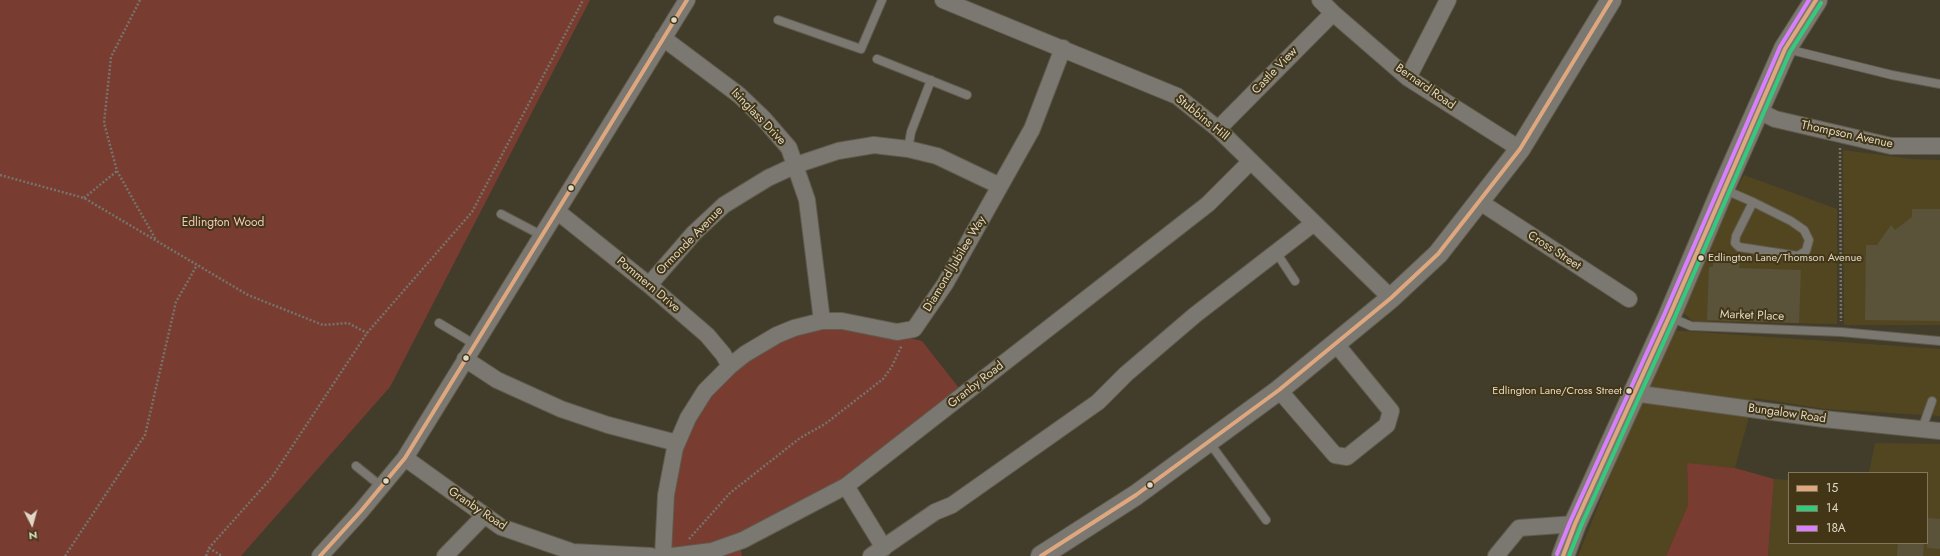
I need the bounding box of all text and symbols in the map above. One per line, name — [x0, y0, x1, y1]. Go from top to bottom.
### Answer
unlabelled marker — [669, 15, 679, 25]
street label: Castle View — [1249, 45, 1301, 97]
street label: Bernard Road — [1392, 61, 1458, 113]
street label: Isinglass Drive — [728, 86, 788, 148]
street label: Stubbins Hill — [1172, 92, 1232, 144]
street label: Thompson Avenue — [1800, 118, 1894, 152]
unlabelled marker — [566, 183, 576, 193]
street label: Ormonde Avenue — [654, 204, 726, 278]
street label: Diamond Jubilee Way — [921, 213, 989, 315]
park label: Edlington Wood — [182, 216, 264, 230]
street label: Cross Street — [1525, 228, 1583, 274]
place label: Edlington Lane/Thomson Avenue — [1708, 251, 1862, 265]
marker: Edlington Lane/Thomson Avenue — [1696, 253, 1706, 263]
street label: Pommern Drive — [613, 254, 683, 316]
street label: Market Place — [1720, 308, 1784, 324]
unlabelled marker — [461, 353, 471, 363]
street label: Granby Road — [945, 359, 1007, 411]
place label: Edlington Lane/Cross Street — [1492, 384, 1622, 398]
marker: Edlington Lane/Cross Street — [1624, 386, 1634, 396]
street label: Bungalow Road — [1747, 401, 1827, 427]
legend — [1788, 472, 1928, 544]
unlabelled marker — [381, 476, 391, 486]
text: 15 — [1826, 479, 1838, 497]
unlabelled marker — [1145, 480, 1155, 490]
street label: Granby Road — [445, 484, 509, 534]
text: 14 — [1826, 499, 1838, 517]
north arrow — [12, 504, 52, 544]
text: 18A — [1826, 519, 1846, 537]
text: N — [28, 528, 38, 544]

